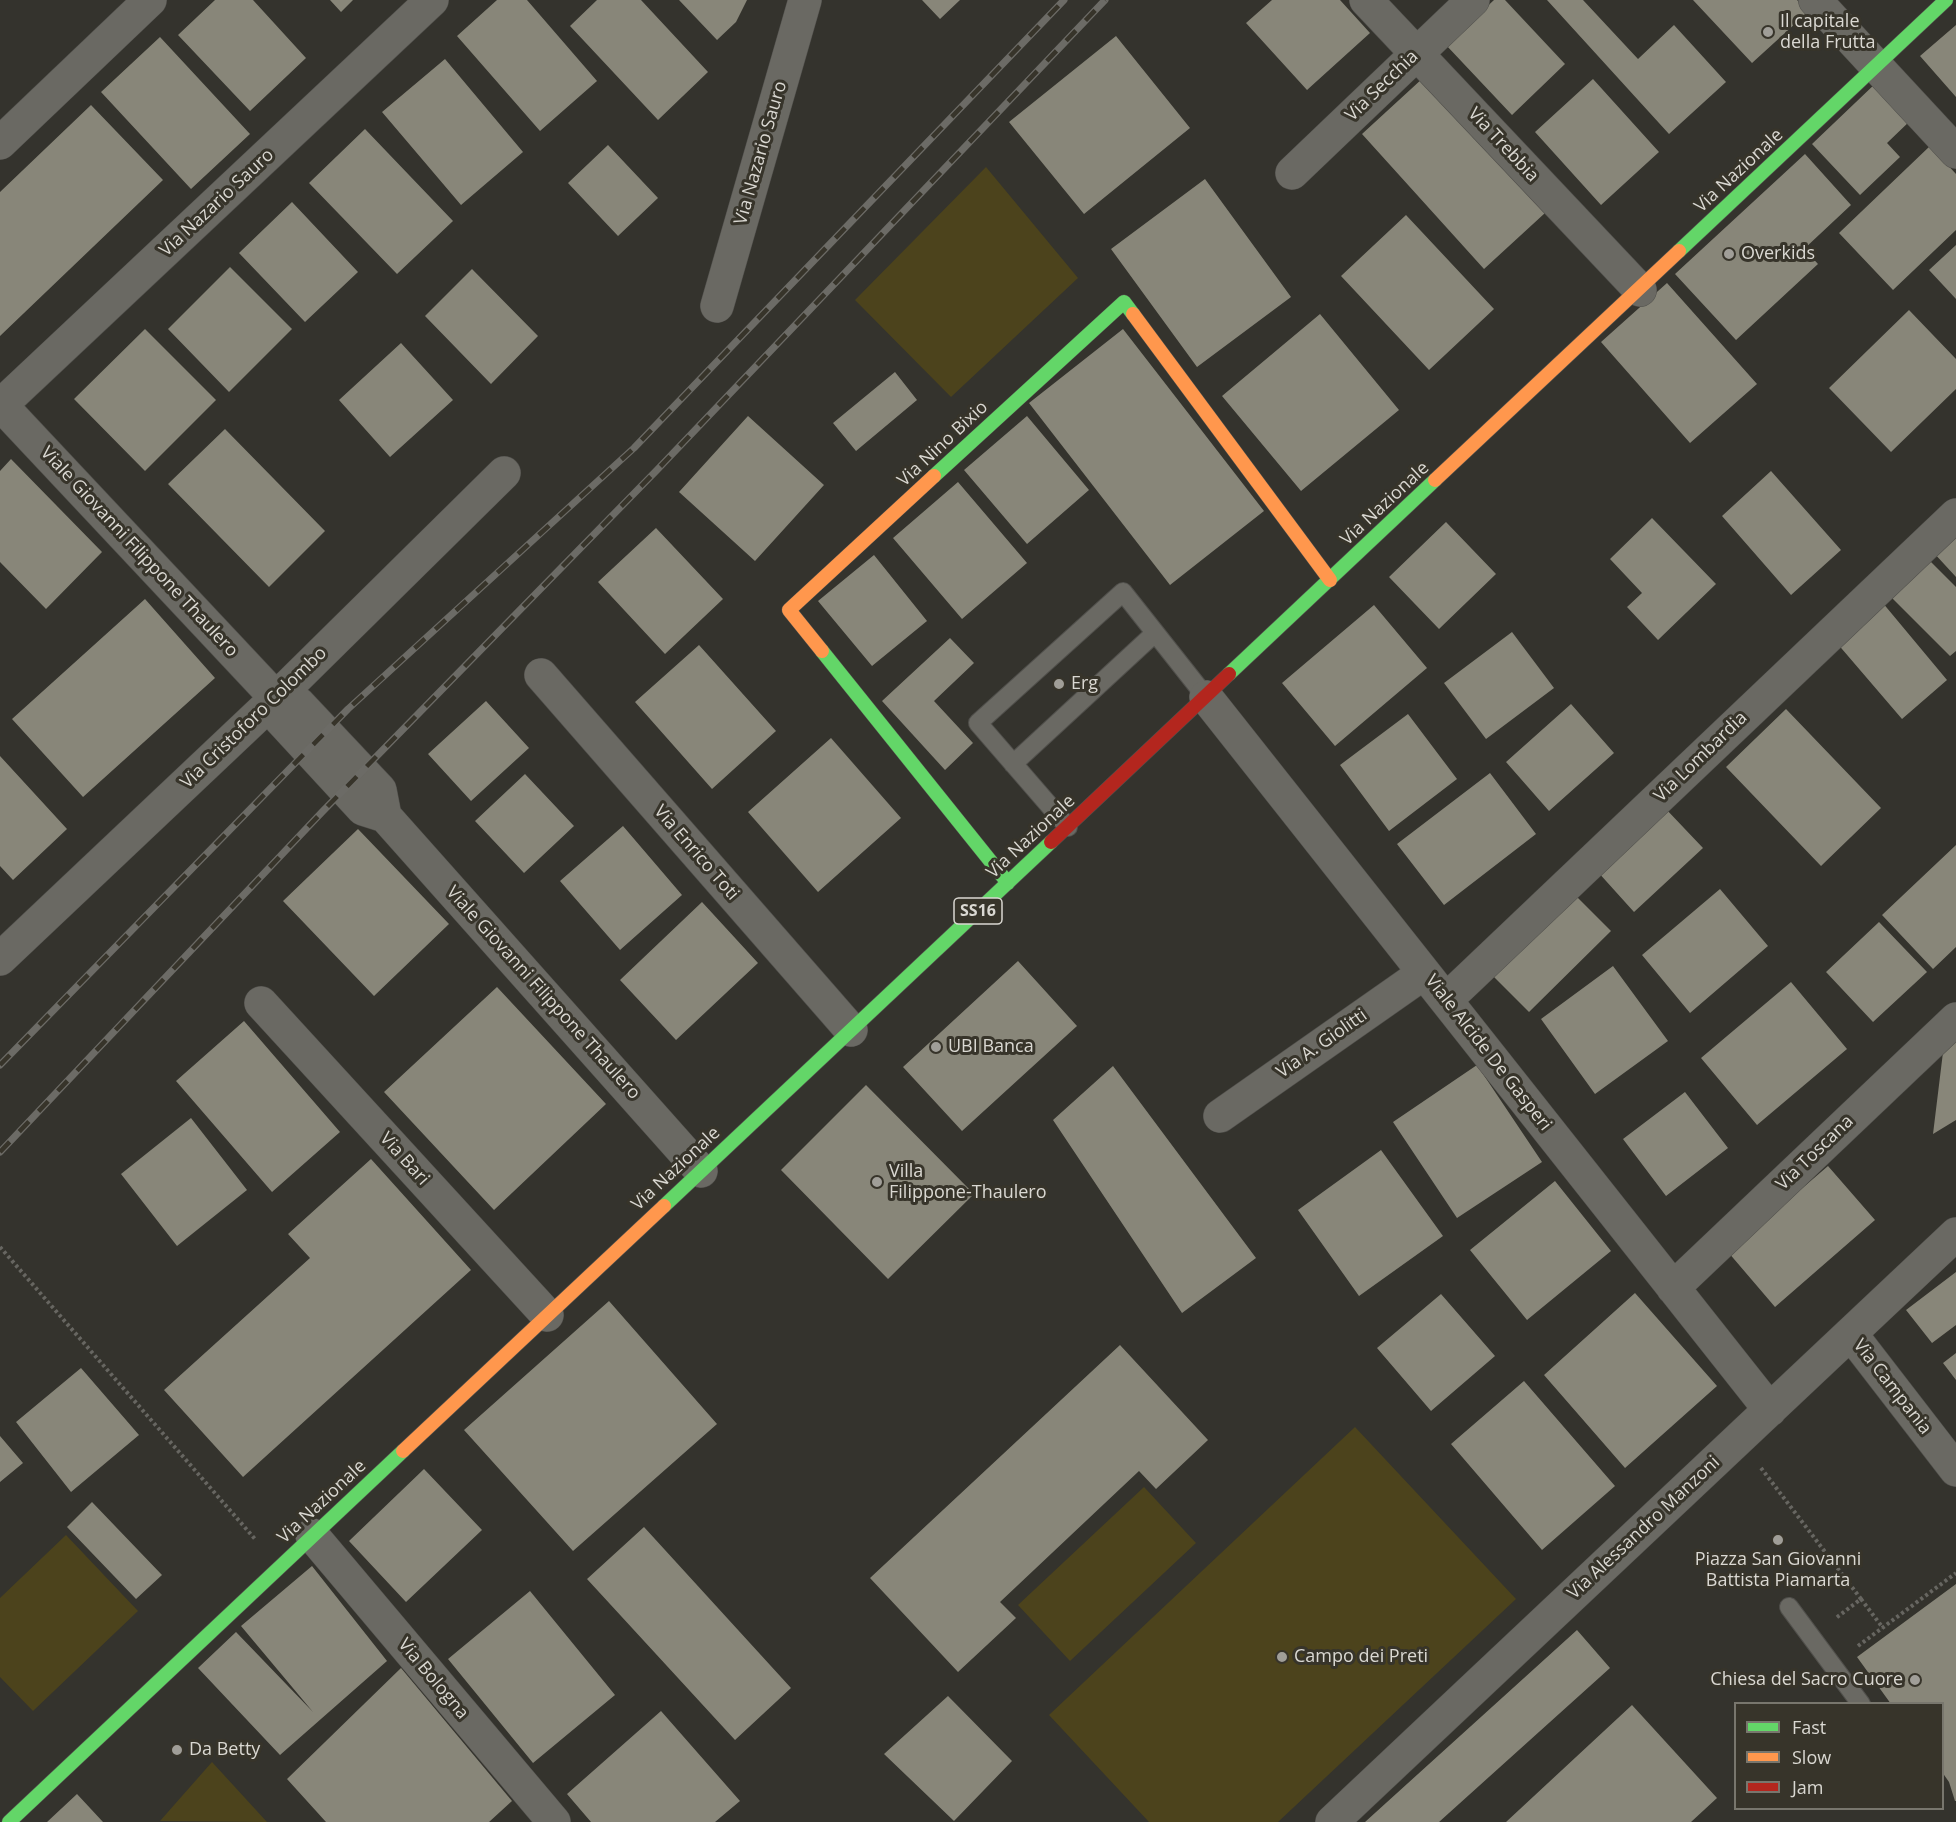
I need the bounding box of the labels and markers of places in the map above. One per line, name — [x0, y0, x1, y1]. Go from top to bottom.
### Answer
place label: Il capitale della Frutta — [1780, 11, 1875, 54]
marker: Il capitale della Frutta — [1761, 25, 1775, 39]
place label: Overkids — [1741, 243, 1815, 265]
marker: Overkids — [1722, 247, 1736, 261]
place label: Erg — [1071, 673, 1098, 695]
marker: Erg — [1052, 677, 1066, 691]
place label: UBI Banca — [948, 1036, 1034, 1058]
marker: UBI Banca — [929, 1040, 943, 1054]
place label: Villa Filippone-Thaulero — [889, 1161, 1047, 1204]
marker: Villa Filippone-Thaulero — [870, 1175, 884, 1189]
marker: Piazza San Giovanni Battista Piamarta — [1771, 1533, 1785, 1547]
place label: Piazza San Giovanni Battista Piamarta — [1695, 1549, 1861, 1592]
place label: Campo dei Preti — [1294, 1646, 1428, 1668]
marker: Campo dei Preti — [1275, 1650, 1289, 1664]
place label: Chiesa del Sacro Cuore — [1710, 1669, 1903, 1691]
marker: Chiesa del Sacro Cuore — [1908, 1673, 1922, 1687]
place label: Da Betty — [189, 1739, 260, 1761]
marker: Da Betty — [170, 1743, 184, 1757]

